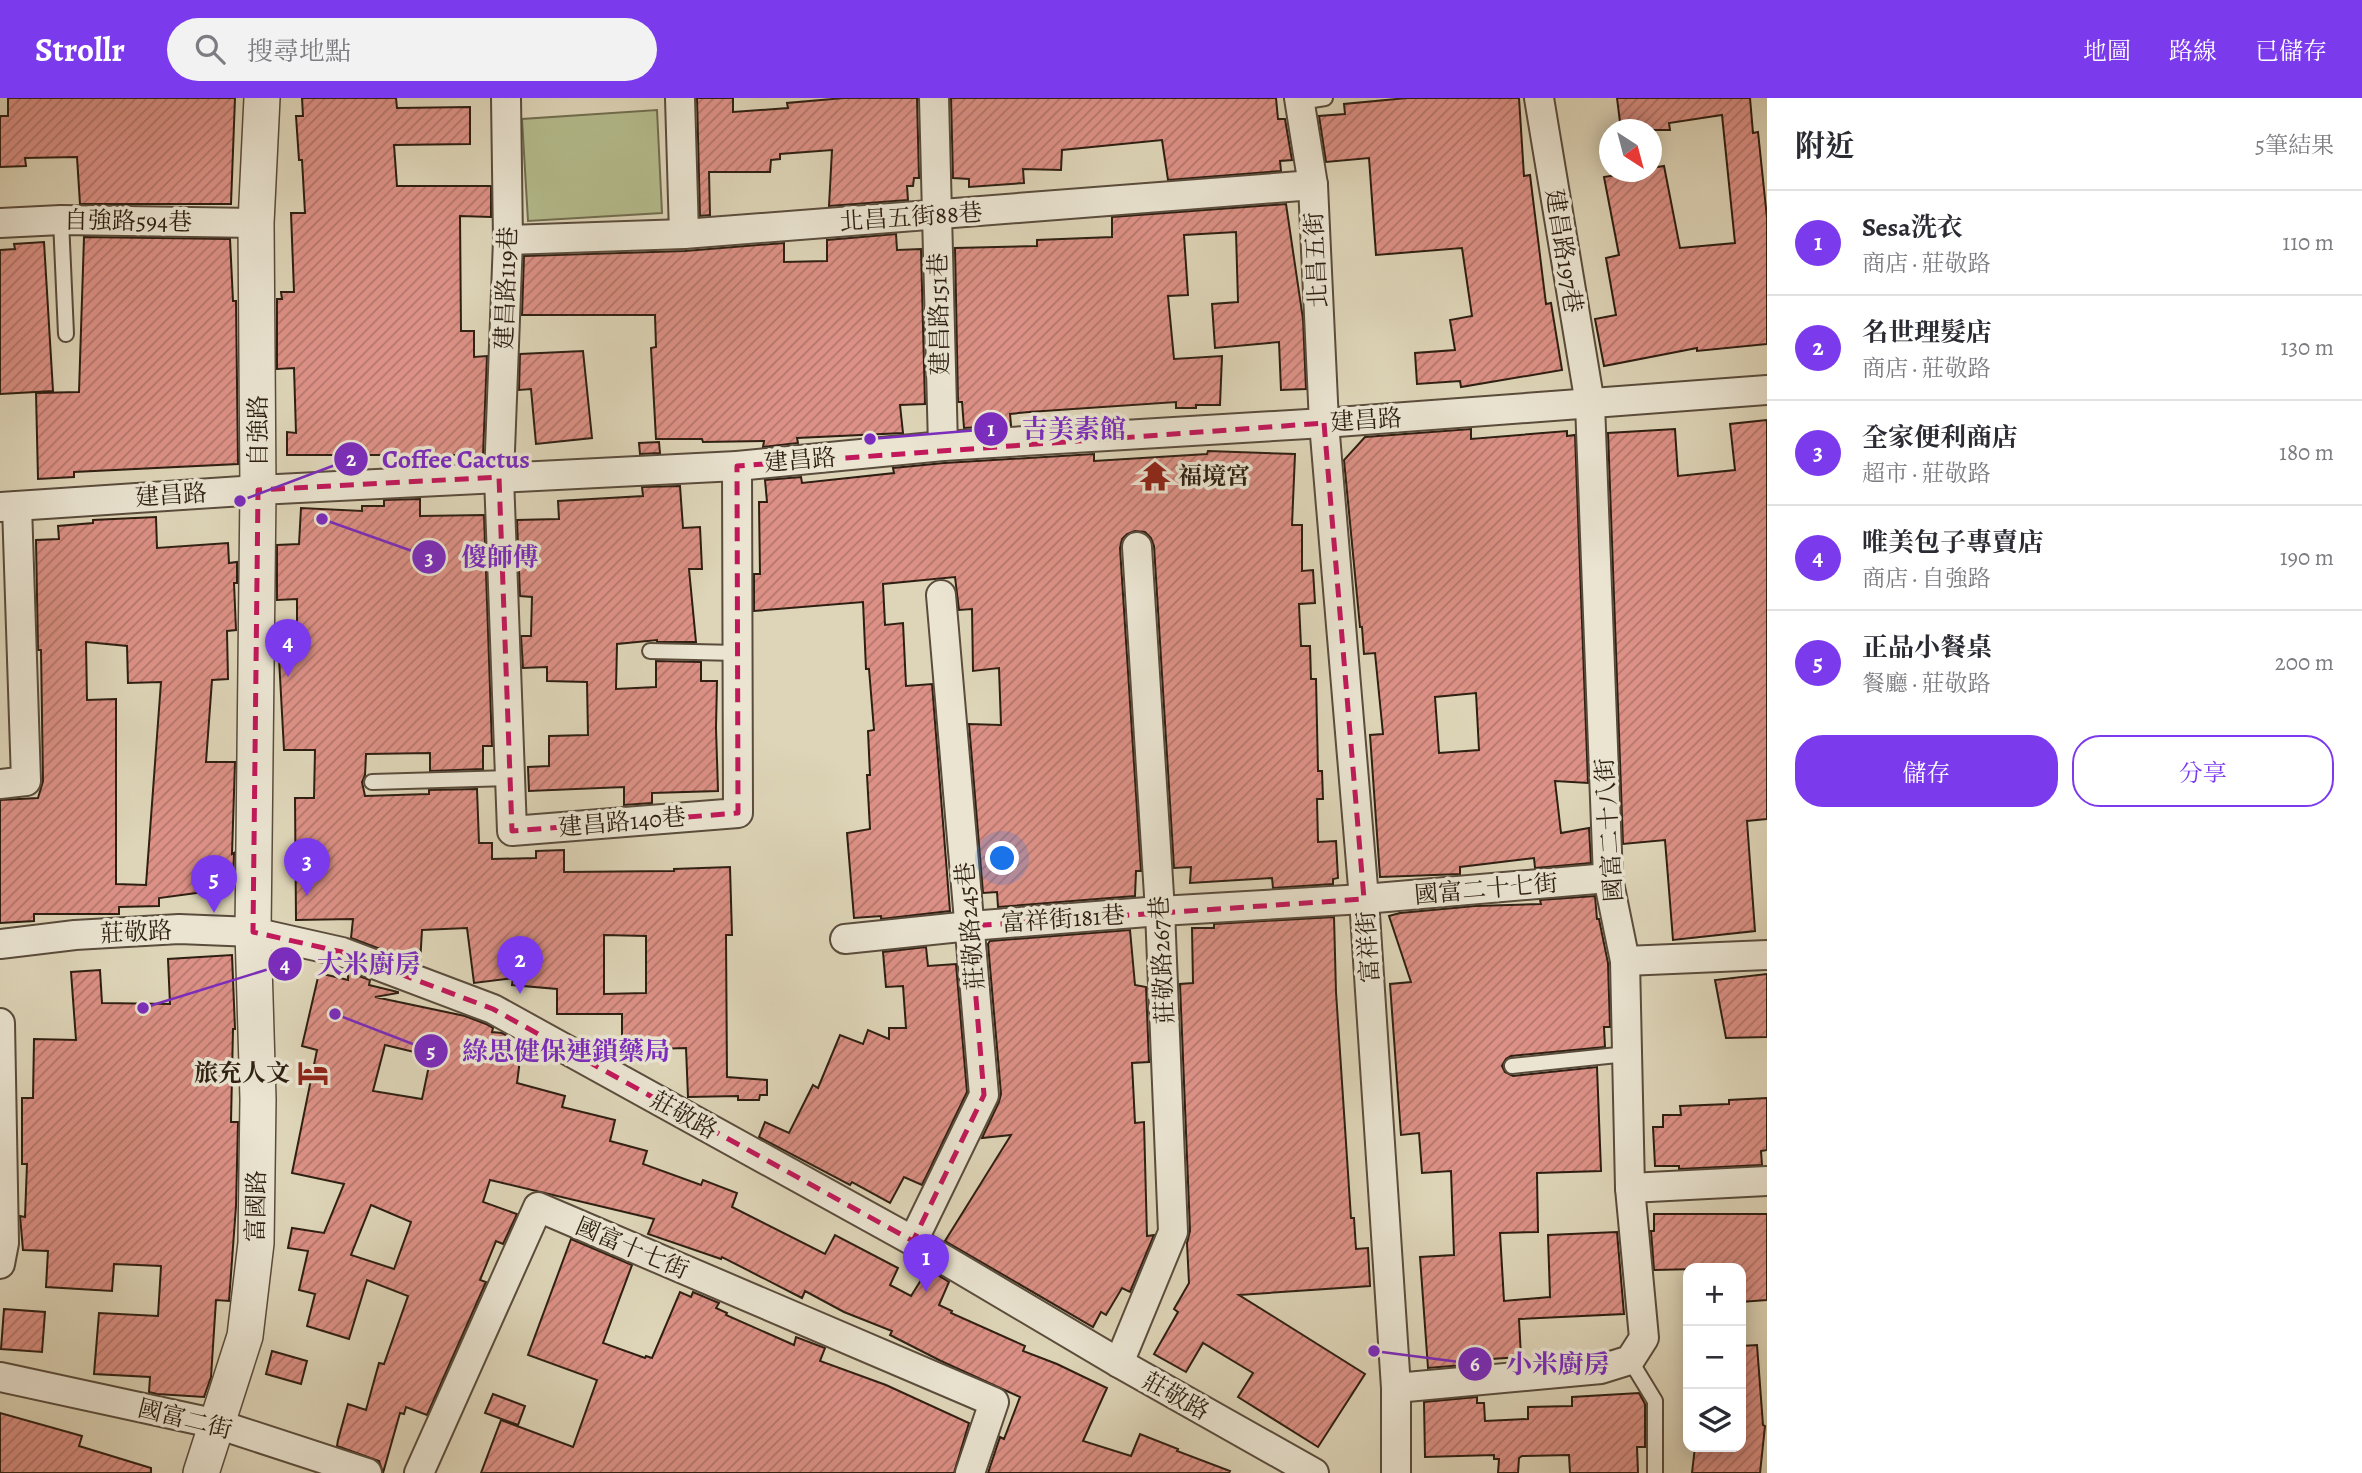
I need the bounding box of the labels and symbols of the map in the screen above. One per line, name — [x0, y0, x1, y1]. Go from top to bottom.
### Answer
north arrow — [1599, 119, 1662, 182]
street label: 建昌路197巷 — [1538, 187, 1590, 315]
street label: 北昌五街88巷 — [838, 196, 984, 238]
street label: 自強路594巷 — [64, 204, 192, 238]
street label: 北昌五街 — [1298, 211, 1334, 309]
street label: 建昌路119巷 — [488, 226, 524, 350]
street label: 建昌路151巷 — [922, 252, 956, 376]
street label: 自強路 — [242, 395, 274, 467]
street label: 建昌路 — [1329, 402, 1403, 438]
callout: 吉美素館 — [973, 405, 1140, 452]
text: 吉美素館 — [1022, 412, 1126, 447]
text: 1 — [987, 415, 995, 443]
callout: Coffee Cactus — [333, 435, 544, 482]
street label: 建昌路 — [763, 441, 837, 479]
text: Coffee Cactus — [382, 442, 530, 477]
text: 2 — [346, 445, 356, 473]
temple icon: 福境宮 — [1138, 459, 1172, 493]
place label: 福境宮 — [1178, 460, 1250, 492]
street label: 建昌路 — [134, 477, 208, 513]
callout: 傻師傅 — [412, 534, 553, 581]
text: 傻師傅 — [461, 540, 539, 575]
text: 3 — [424, 544, 434, 572]
pin: 4 — [265, 619, 311, 677]
street label: 國富二十八街 — [1588, 757, 1630, 903]
street label: 建昌路140巷 — [557, 800, 687, 844]
pin: 3 — [284, 838, 330, 896]
your location — [985, 841, 1019, 875]
pin: 5 — [191, 855, 237, 913]
street label: 莊敬路245巷 — [948, 861, 992, 991]
street label: 國富二十七街 — [1413, 867, 1559, 911]
street label: 莊敬路267巷 — [1143, 895, 1181, 1025]
street label: 富祥街181巷 — [1000, 899, 1126, 939]
street label: 富祥街 — [1350, 910, 1386, 984]
street label: 莊敬路 — [99, 914, 173, 950]
pin: 2 — [497, 936, 543, 994]
callout: 大米廚房 — [268, 941, 435, 988]
text: 大米廚房 — [317, 947, 421, 982]
text: 4 — [280, 951, 290, 979]
callout: 綠思健保連鎖藥局 — [413, 1028, 684, 1075]
text: 綠思健保連鎖藥局 — [462, 1034, 670, 1069]
text: 5 — [427, 1037, 436, 1065]
hotel icon: 旅充人文 — [296, 1056, 330, 1090]
place label: 旅充人文 — [194, 1057, 290, 1089]
street label: 莊敬路 — [645, 1084, 723, 1146]
street label: 富國路 — [239, 1170, 273, 1242]
street label: 國富十七街 — [571, 1210, 693, 1286]
pin: 1 — [903, 1234, 949, 1292]
callout: 小米廚房 — [1457, 1340, 1624, 1387]
text: 小米廚房 — [1506, 1347, 1610, 1382]
text: 6 — [1470, 1350, 1480, 1378]
street label: 莊敬路 — [1137, 1365, 1215, 1427]
street label: 國富二街 — [135, 1392, 235, 1446]

